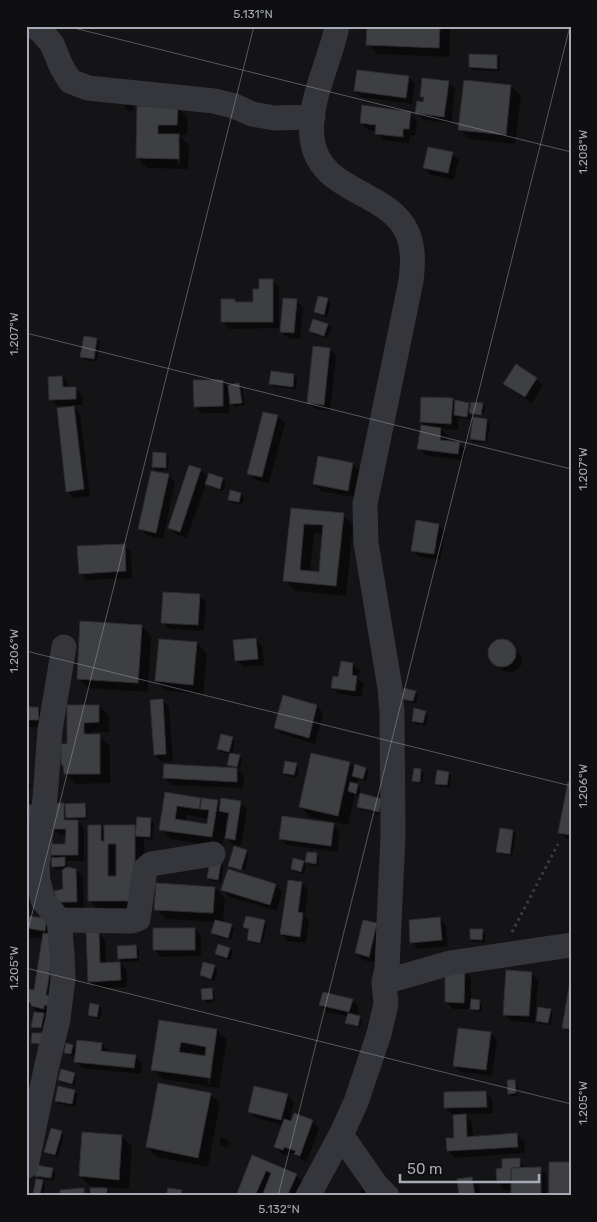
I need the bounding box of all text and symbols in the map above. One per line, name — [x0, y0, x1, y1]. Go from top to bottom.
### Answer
text: 5.131°N — [233, 7, 273, 21]
text: 1.208°W — [576, 129, 590, 174]
text: 1.207°W — [7, 312, 21, 356]
text: 1.207°W — [576, 447, 590, 491]
text: 1.206°W — [7, 628, 21, 673]
text: 1.206°W — [576, 763, 590, 808]
text: 1.205°W — [7, 946, 21, 990]
text: 1.205°W — [576, 1081, 590, 1125]
scale bar — [400, 1152, 538, 1184]
text: 50 m — [407, 1160, 442, 1178]
text: 5.132°N — [258, 1202, 300, 1216]

